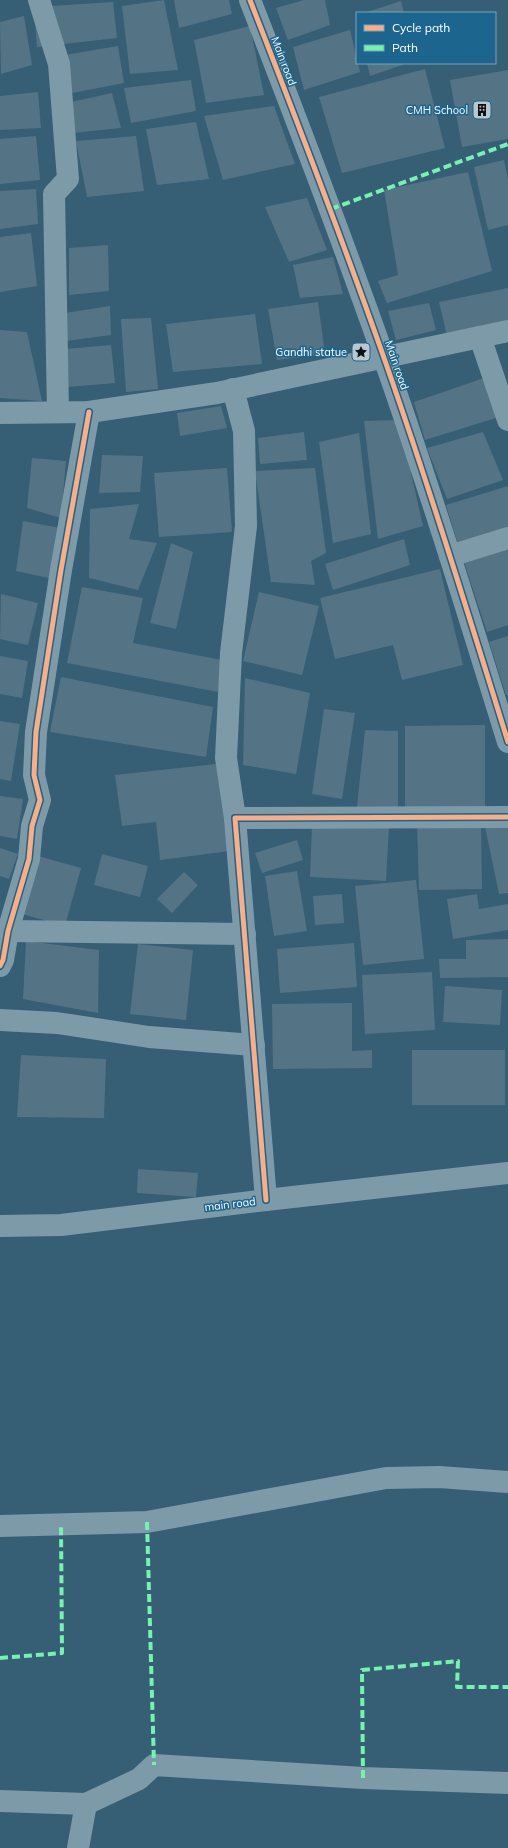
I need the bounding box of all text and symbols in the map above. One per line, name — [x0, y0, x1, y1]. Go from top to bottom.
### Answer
legend — [356, 12, 496, 64]
text: Cycle path — [392, 20, 450, 35]
street label: Main road — [268, 35, 300, 87]
text: Path — [392, 40, 418, 55]
building icon: CMH School — [471, 99, 493, 121]
place label: CMH School — [406, 103, 468, 117]
street label: Main road — [382, 338, 412, 392]
place icon: Gandhi statue — [350, 341, 372, 363]
place label: Gandhi statue — [275, 345, 347, 359]
street label: main road — [204, 1194, 256, 1214]

